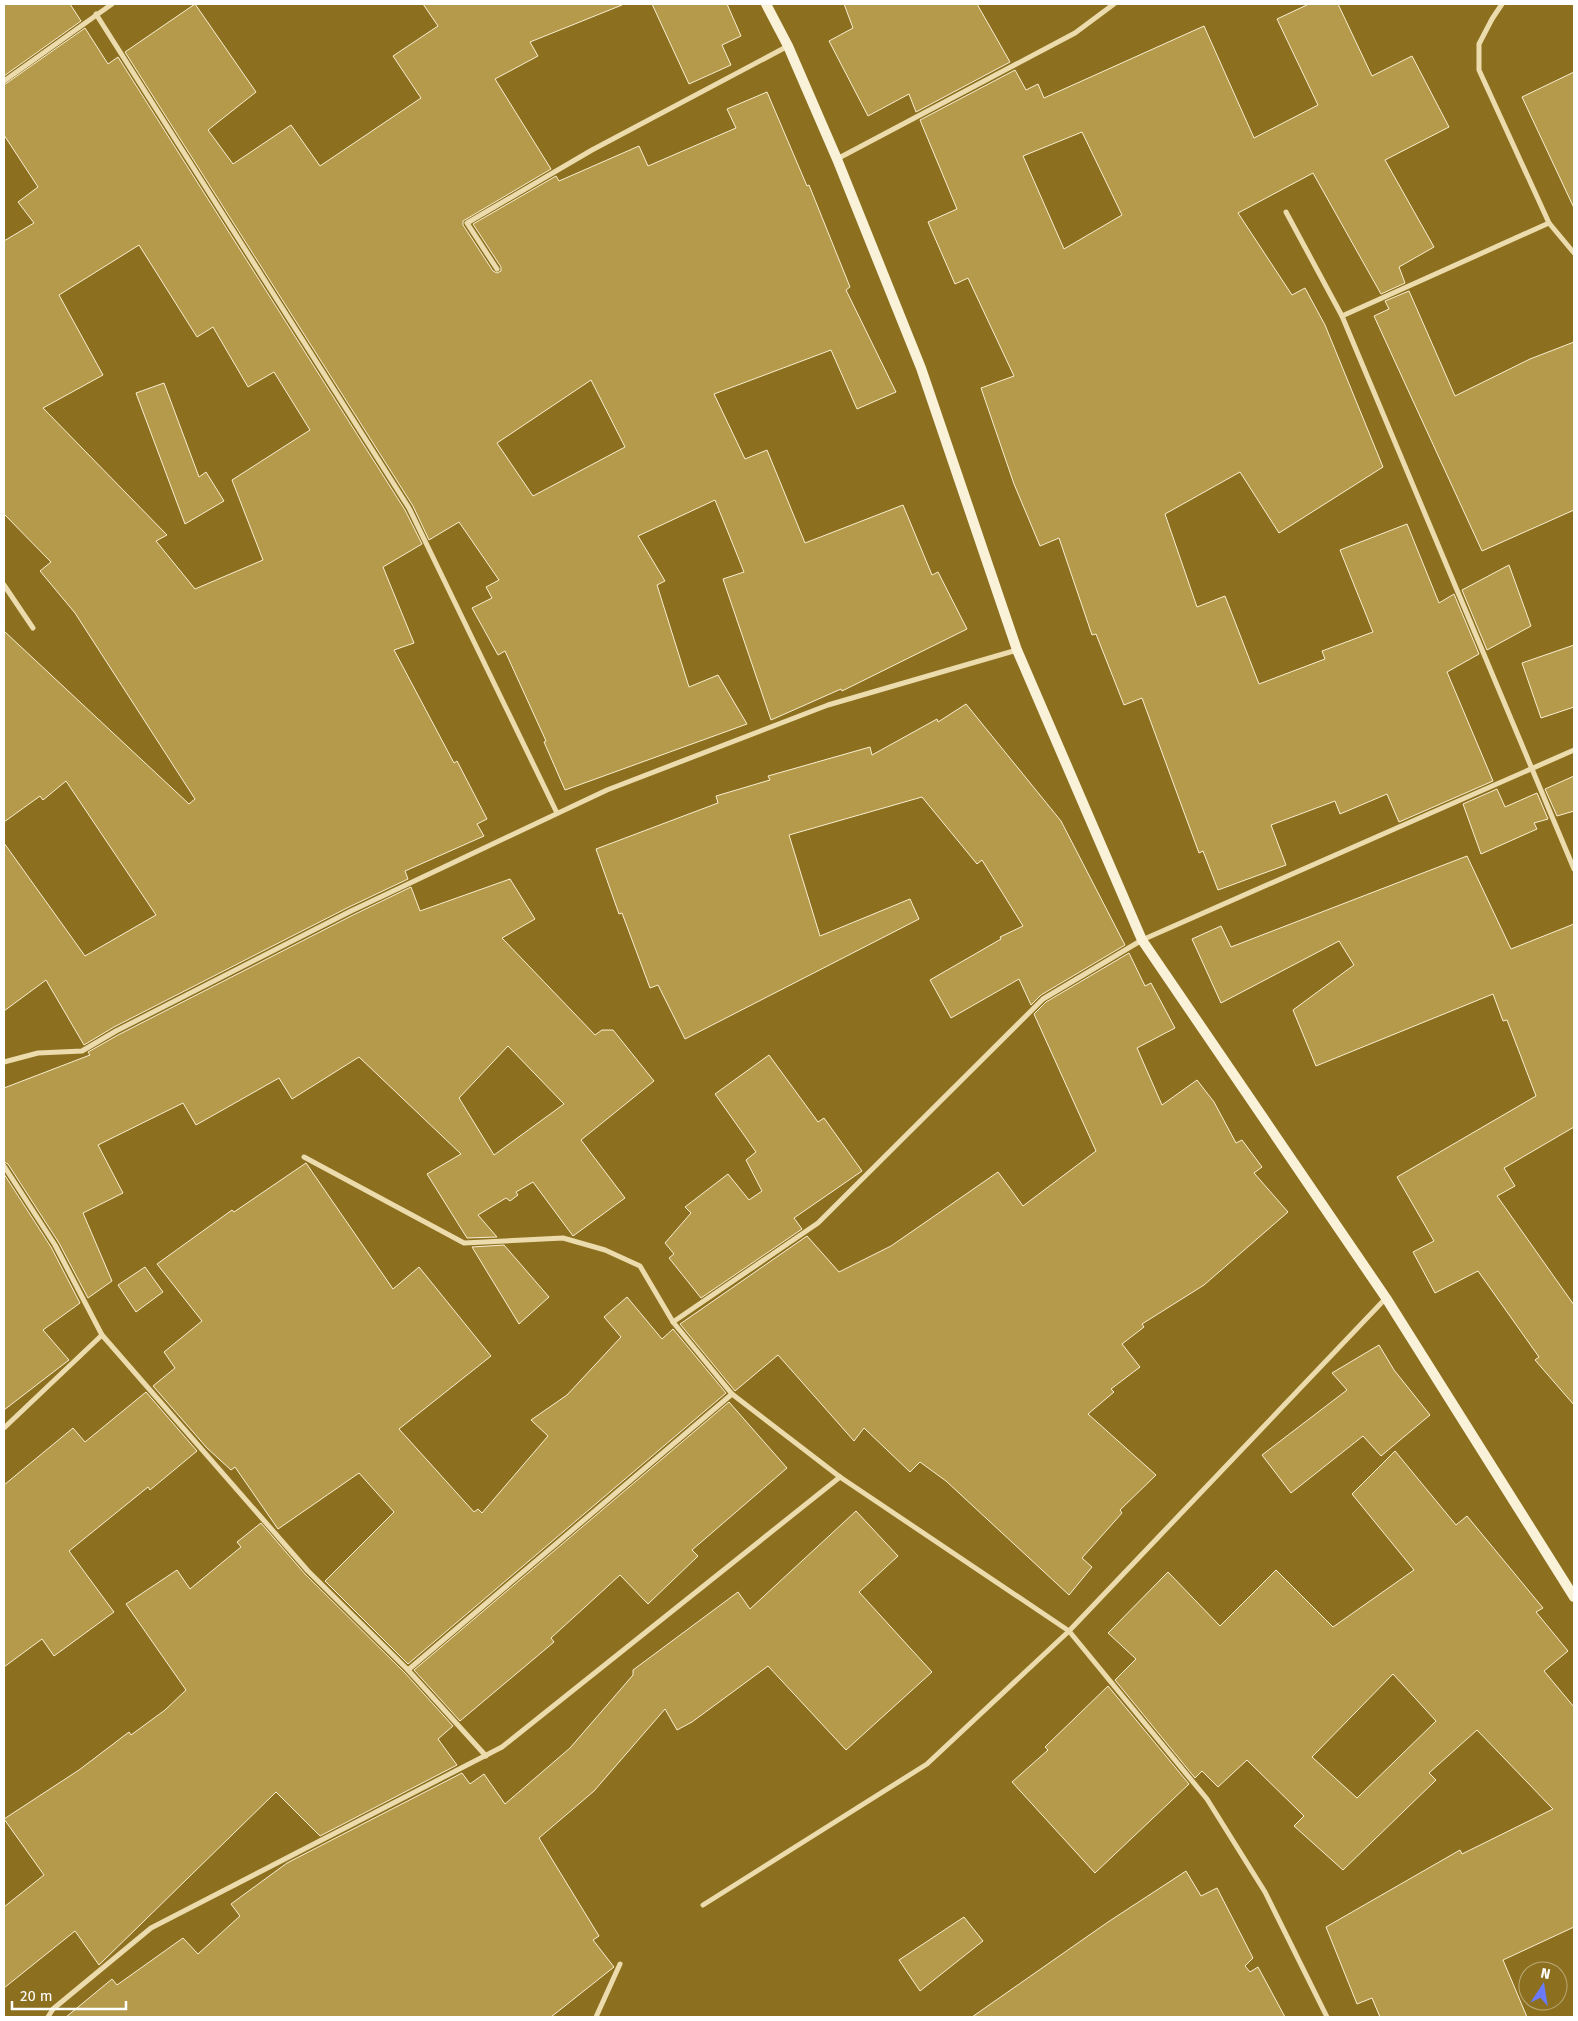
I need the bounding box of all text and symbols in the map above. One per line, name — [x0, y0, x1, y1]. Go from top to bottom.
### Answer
north arrow — [1518, 1961, 1568, 2011]
text: N — [1539, 1964, 1552, 1983]
scale bar — [12, 1978, 126, 2010]
text: 20 m — [20, 1987, 53, 2005]

